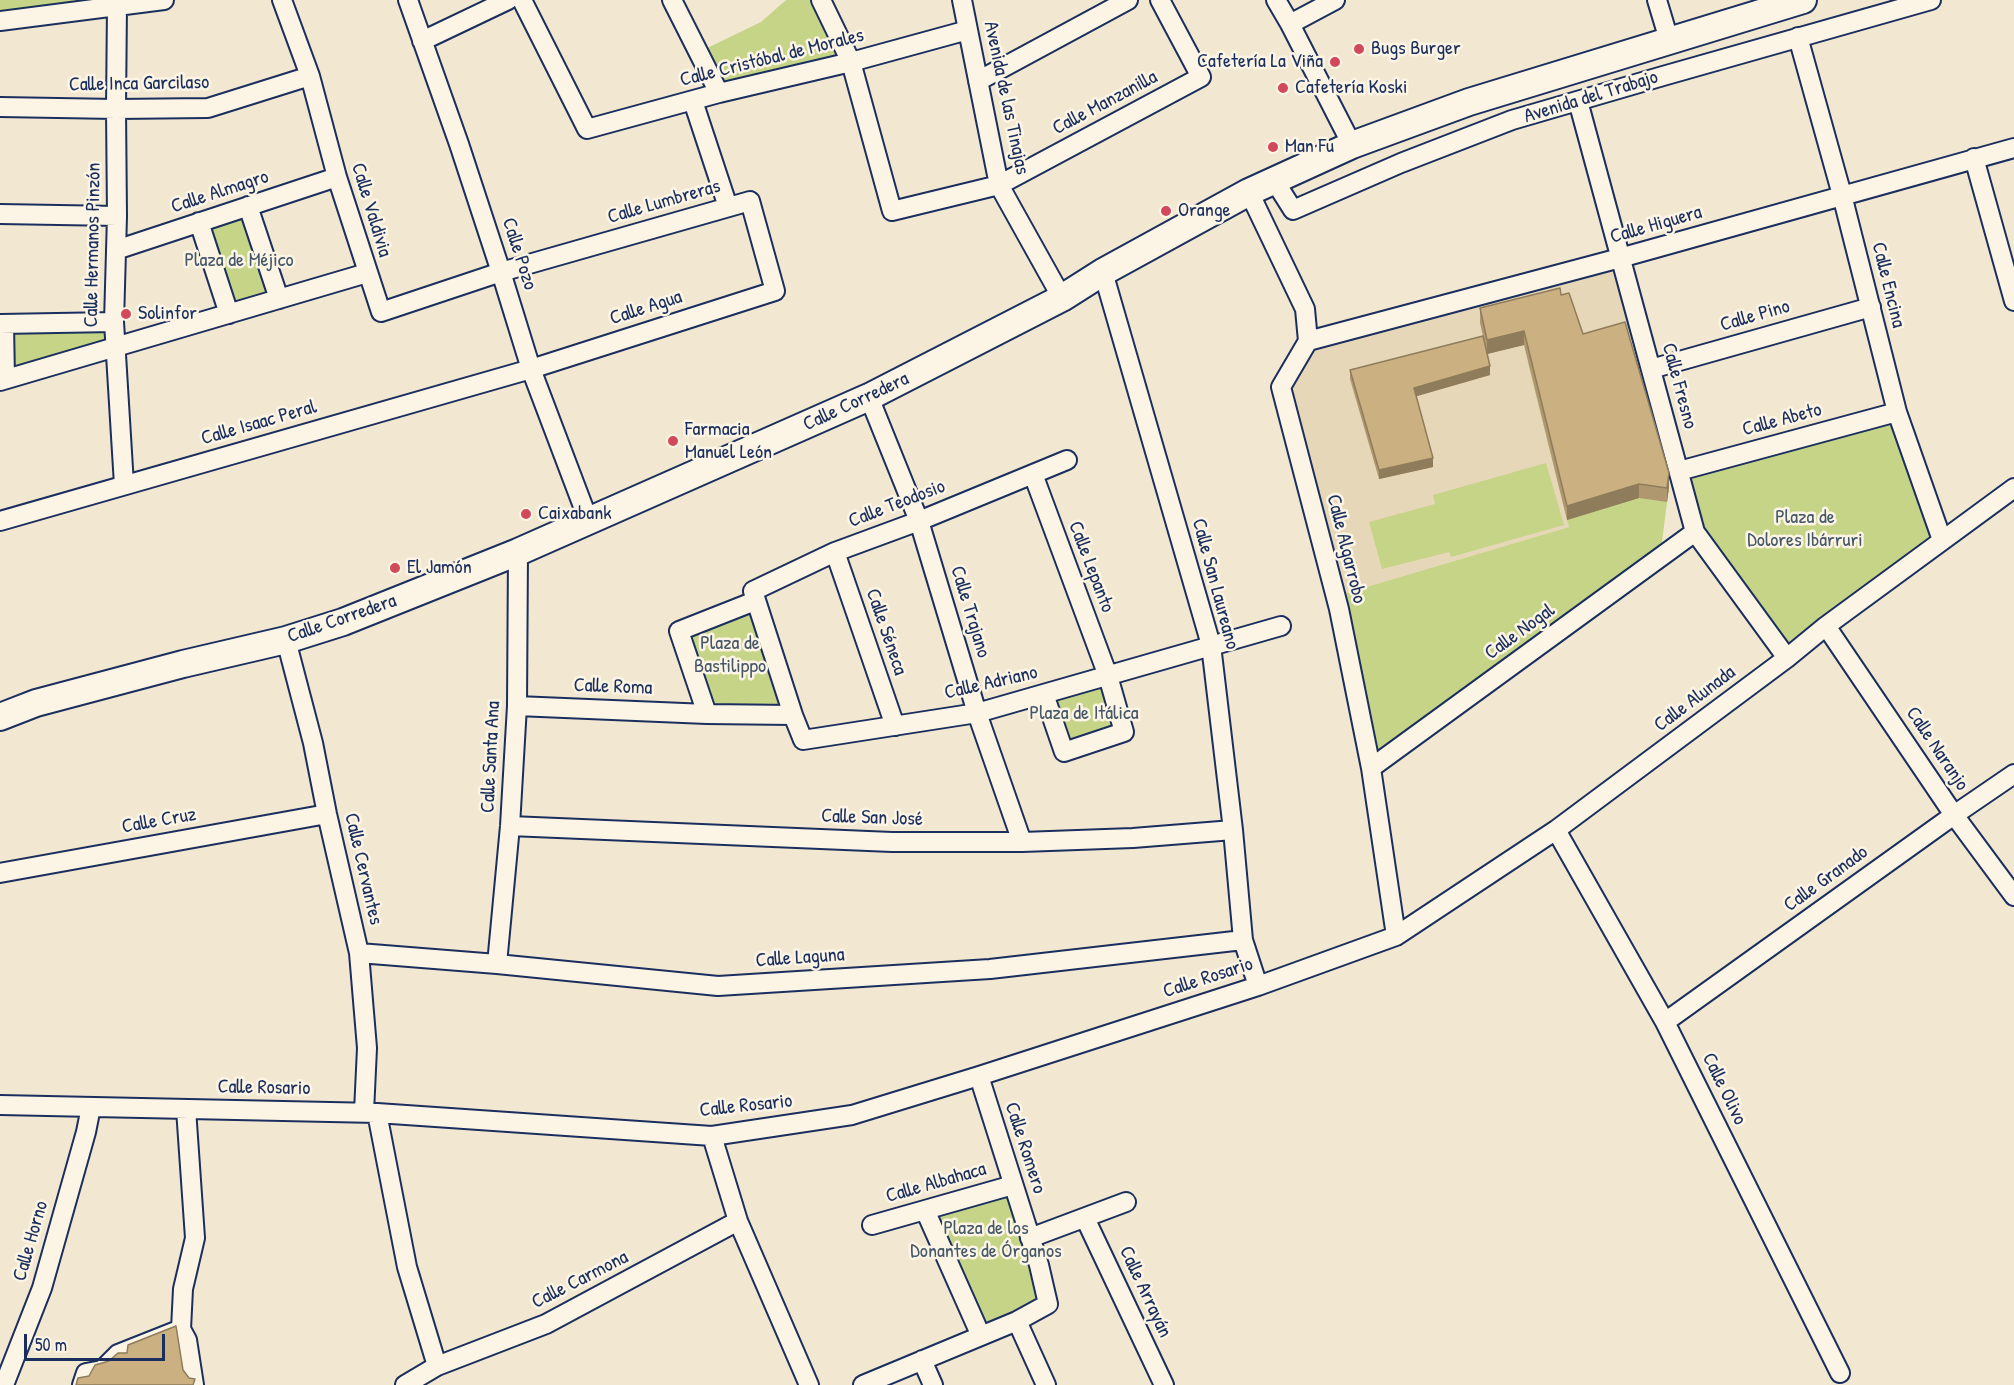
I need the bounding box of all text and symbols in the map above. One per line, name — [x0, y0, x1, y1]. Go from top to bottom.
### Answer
street label: Avenida de las Tinajas — [978, 19, 1034, 177]
street label: Calle Cristóbal de Morales — [678, 24, 866, 92]
place label: Bugs Burger — [1371, 37, 1461, 61]
marker: Bugs Burger — [1352, 42, 1366, 56]
place label: Cafetería La Viña — [1197, 50, 1323, 74]
marker: Cafetería La Viña — [1328, 55, 1342, 69]
street label: Calle Manzanilla — [1049, 65, 1161, 141]
street label: Avenida del Trabajo — [1521, 65, 1661, 129]
street label: Calle Inca Garcilaso — [69, 71, 209, 97]
place label: Cafetería Koski — [1295, 76, 1407, 100]
marker: Cafetería Koski — [1276, 81, 1290, 95]
place label: Man Fu — [1285, 135, 1334, 159]
marker: Man Fu — [1266, 140, 1280, 154]
street label: Calle Valdivia — [345, 160, 397, 260]
street label: Calle Hermanos Pinzón — [80, 162, 106, 328]
street label: Calle Almagro — [168, 165, 272, 219]
street label: Calle Lumbreras — [605, 174, 723, 230]
place label: Orange — [1178, 199, 1231, 223]
street label: Calle Higuera — [1607, 200, 1705, 250]
marker: Orange — [1159, 204, 1173, 218]
street label: Calle Pozo — [496, 215, 542, 293]
street label: Calle Encina — [1866, 240, 1910, 330]
park label: Plaza de Méjico — [185, 249, 293, 273]
street label: Calle Agua — [607, 285, 685, 331]
street label: Calle Pino — [1717, 295, 1793, 337]
place label: Solinfor — [138, 302, 197, 326]
marker: Solinfor — [119, 307, 133, 321]
street label: Calle Fresno — [1656, 340, 1702, 432]
street label: Calle Corredera — [799, 367, 913, 437]
street label: Calle Isaac Peral — [199, 395, 319, 451]
street label: Calle Abeto — [1740, 398, 1824, 442]
place label: Farmacia Manuel León — [685, 418, 772, 465]
marker: Farmacia Manuel León — [666, 434, 680, 448]
street label: Calle Teodosio — [845, 475, 949, 533]
street label: Calle Algarrobo — [1321, 492, 1371, 606]
place label: Caixabank — [538, 502, 611, 526]
park label: Plaza de Dolores Ibárruri — [1747, 506, 1863, 553]
marker: Caixabank — [519, 507, 533, 521]
street label: Calle San Laureano — [1186, 516, 1244, 652]
street label: Calle Lepanto — [1063, 518, 1119, 616]
place label: El Jamón — [407, 556, 472, 580]
marker: El Jamón — [388, 561, 402, 575]
street label: Calle Trajano — [945, 563, 995, 661]
street label: Calle Séneca — [860, 586, 912, 678]
street label: Calle Corredera — [284, 589, 400, 649]
street label: Calle Nogal — [1480, 599, 1560, 665]
park label: Plaza de Bastilippo — [694, 632, 766, 679]
street label: Calle Adriano — [942, 661, 1040, 705]
street label: Calle Alunada — [1650, 661, 1740, 737]
street label: Calle Roma — [573, 674, 653, 700]
street label: Calle Santa Ana — [476, 700, 506, 814]
park label: Plaza de Itálica — [1030, 702, 1138, 726]
street label: Calle Naranjo — [1900, 703, 1974, 795]
street label: Calle Cruz — [120, 803, 198, 839]
street label: Calle San José — [821, 804, 923, 832]
street label: Calle Cervantes — [338, 811, 388, 927]
street label: Calle Granado — [1779, 841, 1873, 917]
street label: Calle Laguna — [755, 943, 845, 973]
street label: Calle Rosario — [1160, 952, 1256, 1004]
street label: Calle Olivo — [1696, 1049, 1752, 1129]
street label: Calle Rosario — [217, 1075, 311, 1101]
street label: Calle Rosario — [699, 1089, 793, 1123]
street label: Calle Romero — [999, 1099, 1051, 1197]
street label: Calle Albahaca — [883, 1157, 989, 1209]
street label: Calle Horno — [8, 1198, 54, 1284]
park label: Plaza de los Donantes de Órganos — [910, 1217, 1062, 1264]
street label: Calle Arrayán — [1113, 1242, 1177, 1342]
street label: Calle Carmona — [528, 1245, 632, 1315]
scale bar — [27, 1322, 168, 1360]
text: 50 m — [35, 1332, 67, 1357]

